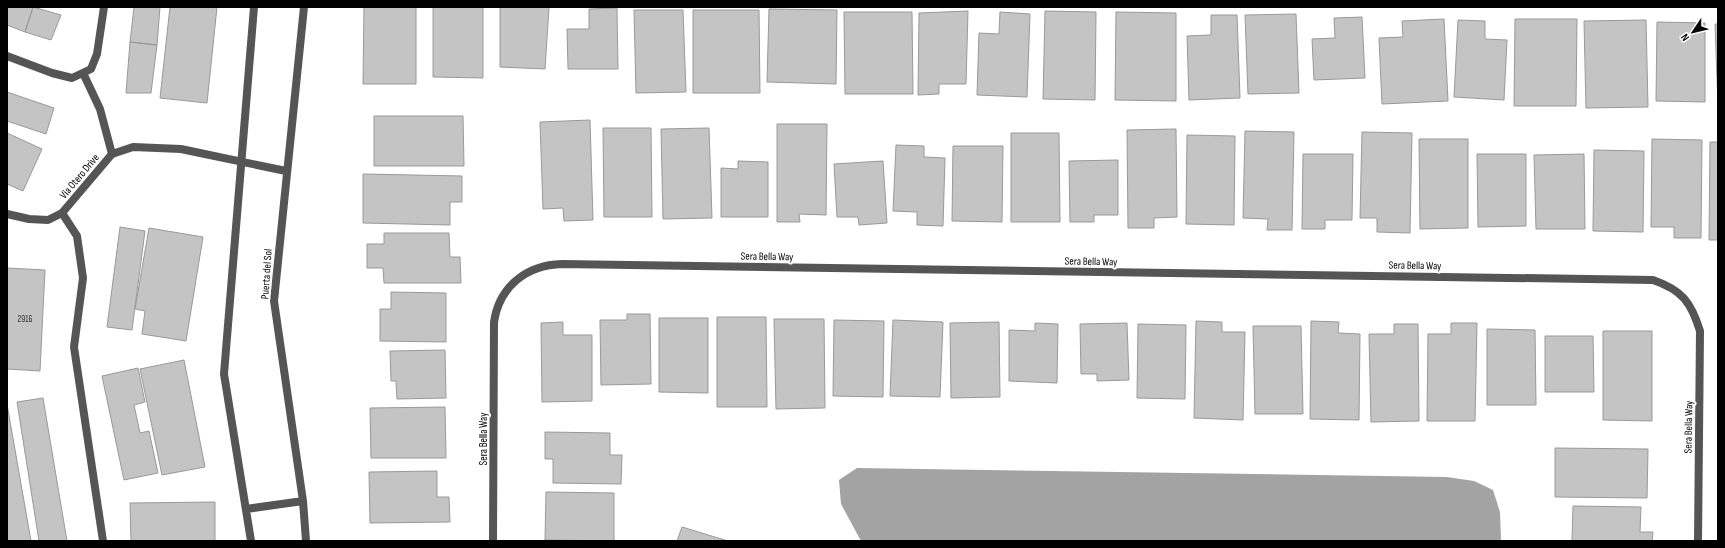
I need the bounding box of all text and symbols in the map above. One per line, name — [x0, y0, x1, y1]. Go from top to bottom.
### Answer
north arrow — [1673, 12, 1713, 52]
text: N — [1678, 31, 1692, 44]
street label: Via Otero Drive — [57, 151, 102, 201]
street label: Puerta del Sol — [258, 248, 275, 300]
street label: Sera Bella Way — [740, 250, 794, 263]
street label: Sera Bella Way — [1064, 255, 1118, 268]
street label: Sera Bella Way — [1388, 259, 1442, 272]
house number: 2916 — [18, 314, 32, 325]
street label: Sera Bella Way — [1682, 400, 1695, 454]
street label: Sera Bella Way — [477, 412, 490, 465]

